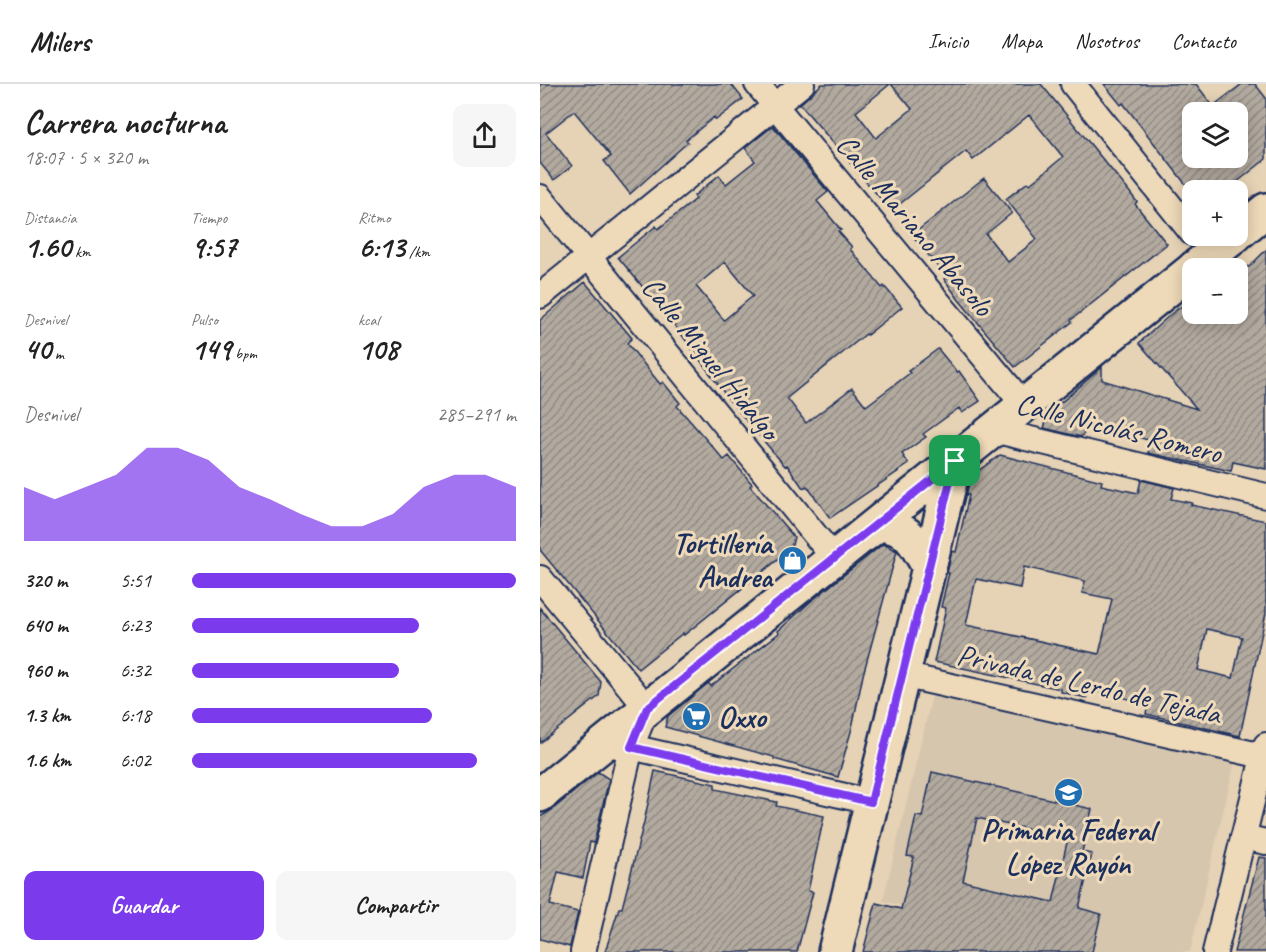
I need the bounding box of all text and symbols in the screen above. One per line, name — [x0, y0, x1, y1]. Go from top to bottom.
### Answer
text: Milers — [30, 24, 90, 59]
text: Inicio — [928, 28, 968, 54]
text: Mapa — [1001, 28, 1042, 54]
text: Nosotros — [1075, 28, 1139, 54]
text: Contacto — [1172, 28, 1236, 54]
text: Carrera nocturna — [24, 101, 226, 143]
map controls — [1182, 102, 1248, 324]
button: layers — [1182, 102, 1248, 168]
button: share — [453, 104, 516, 167]
street label: Calle Mariano Abasolo — [828, 126, 1003, 325]
text: 18:07 · 5 × 320 m — [24, 145, 148, 170]
button: + — [1182, 180, 1248, 246]
text: Distancia — [24, 208, 77, 228]
text: Tiempo — [191, 208, 227, 228]
text: Ritmo — [358, 208, 390, 228]
text: 1.60 — [24, 228, 71, 266]
text: 9:57 — [191, 228, 236, 266]
text: 6:13 — [358, 228, 405, 266]
text: km — [71, 242, 91, 262]
text: /km — [405, 242, 430, 262]
button: − — [1182, 258, 1248, 324]
street label: Calle Miguel Hidalgo — [634, 269, 791, 450]
text: Desnivel — [24, 310, 67, 330]
text: Pulso — [191, 310, 218, 330]
text: kcal — [358, 310, 379, 330]
text: 40 — [24, 330, 51, 368]
text: 149 — [191, 330, 231, 368]
text: 108 — [358, 330, 399, 368]
text: m — [51, 344, 64, 364]
text: bpm — [231, 344, 257, 364]
street label: Calle Nicolás Romero — [1012, 384, 1227, 472]
text: Desnivel — [24, 402, 78, 427]
text: 285–291 m — [437, 402, 516, 427]
pin — [929, 435, 980, 486]
icon: arrive — [938, 444, 971, 477]
place label: Tortillería Andrea — [673, 524, 775, 596]
shop icon: Tortillería Andrea — [777, 544, 809, 576]
text: 320 m — [24, 568, 67, 593]
text: 5:51 — [120, 568, 151, 593]
text: 640 m — [24, 613, 68, 638]
text: 6:23 — [120, 613, 151, 638]
street label: Privada de Lerdo de Tejada — [953, 635, 1226, 733]
text: 960 m — [24, 658, 67, 683]
text: 6:32 — [120, 658, 151, 683]
place label: Oxxo — [718, 698, 768, 736]
supermarket icon: Oxxo — [681, 701, 713, 733]
text: 1.3 km — [24, 703, 71, 728]
text: 6:18 — [120, 703, 151, 728]
text: 1.6 km — [24, 748, 71, 773]
text: 6:02 — [120, 748, 151, 773]
school or university icon: Primaria Federal López Rayón — [1052, 777, 1084, 809]
place label: Primaria Federal López Rayón — [981, 811, 1161, 883]
button: Guardar — [24, 871, 264, 940]
button: Compartir — [276, 871, 516, 940]

